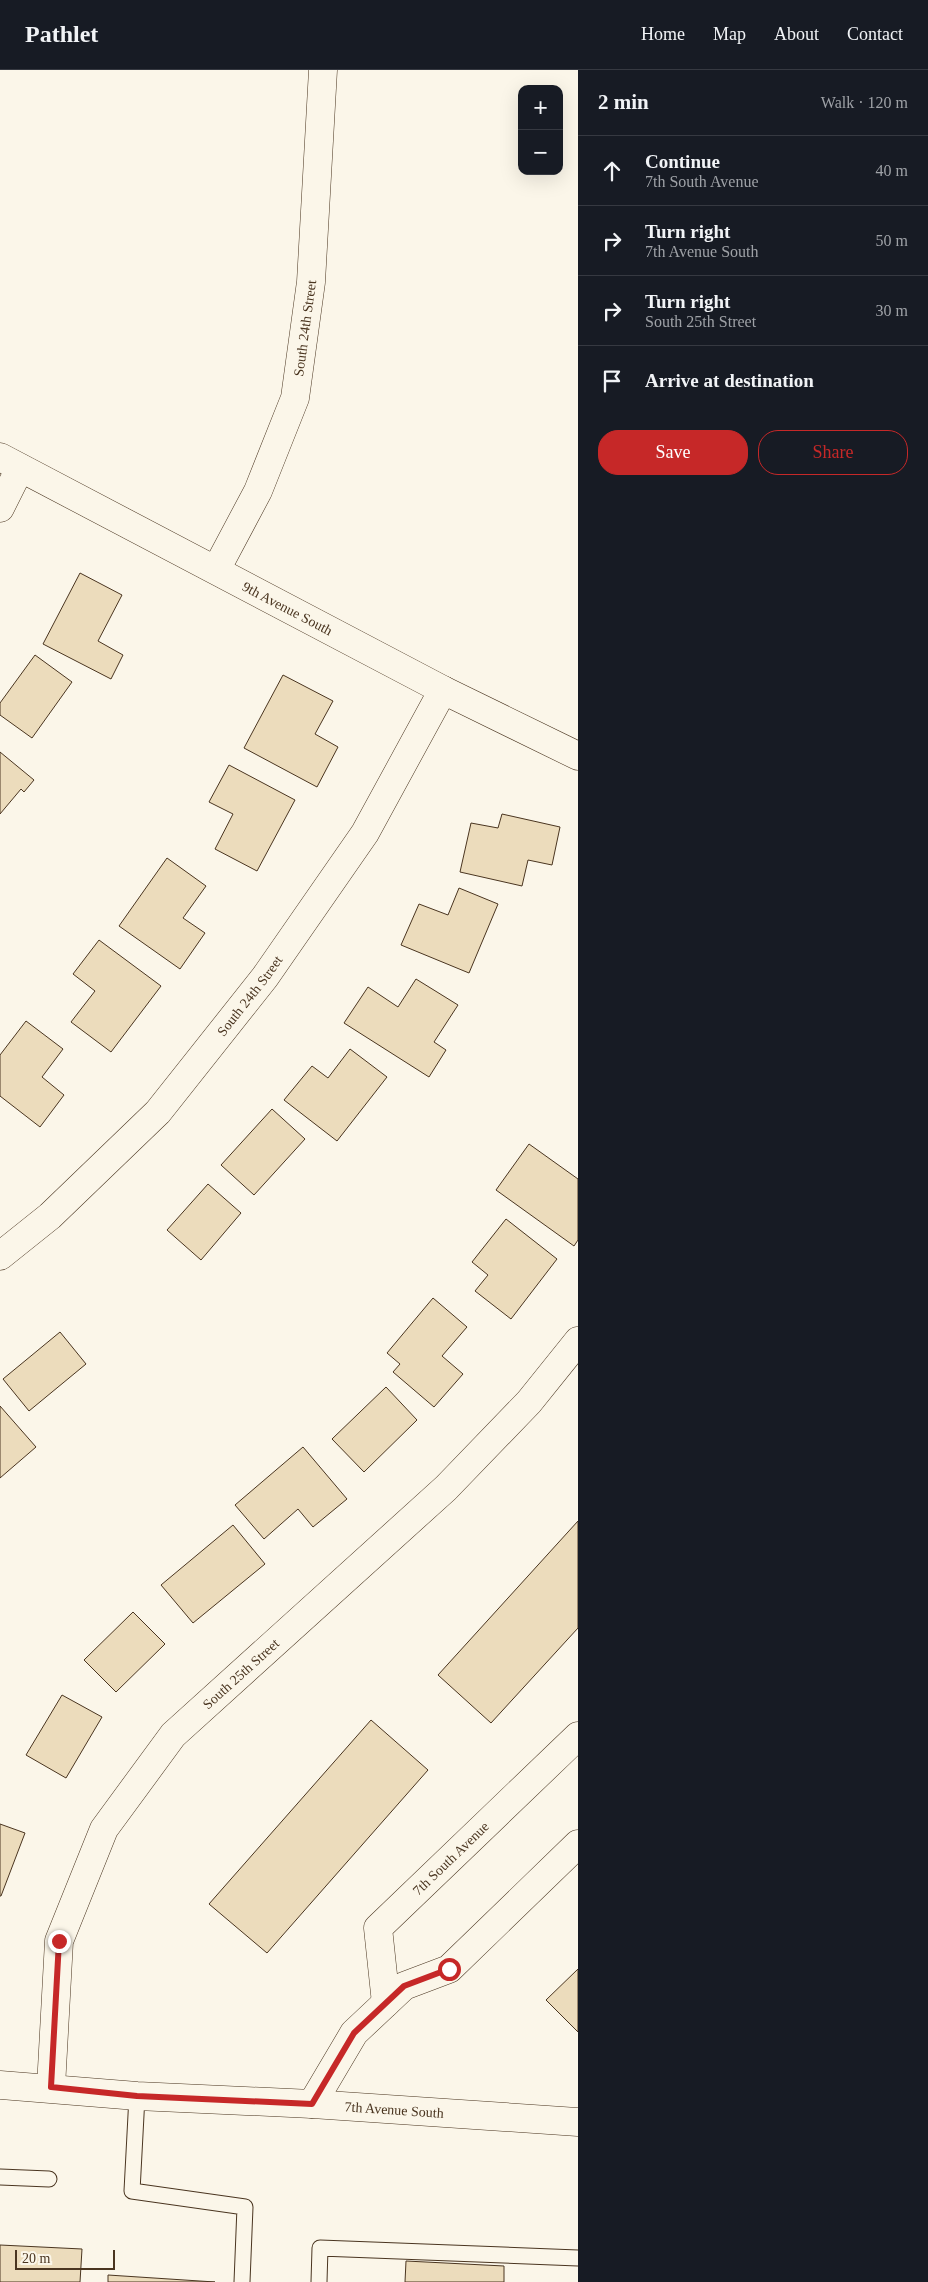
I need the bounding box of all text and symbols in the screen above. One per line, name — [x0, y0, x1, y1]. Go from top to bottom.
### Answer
text: Pathlet — [25, 21, 98, 47]
text: Home — [641, 24, 685, 44]
text: Map — [713, 24, 746, 44]
text: About — [774, 24, 819, 44]
text: Contact — [847, 24, 903, 44]
map controls — [518, 85, 563, 175]
button: + — [518, 85, 563, 130]
text: 2 min — [598, 90, 649, 114]
text: Walk · 120 m — [821, 94, 908, 111]
button: − — [518, 130, 563, 175]
text: Continue — [645, 151, 720, 172]
icon: ahead — [598, 157, 626, 185]
text: 40 m — [876, 162, 908, 179]
text: 7th South Avenue — [645, 173, 758, 190]
text: Turn right — [645, 221, 730, 242]
icon: right — [598, 227, 626, 255]
text: 50 m — [876, 232, 908, 249]
text: 7th Avenue South — [645, 243, 758, 260]
street label: South 24th Street — [291, 279, 319, 377]
text: Turn right — [645, 291, 730, 312]
icon: right — [598, 297, 626, 325]
text: 30 m — [876, 302, 908, 319]
text: South 25th Street — [645, 313, 756, 330]
icon: arrive — [598, 367, 626, 395]
text: Arrive at destination — [645, 370, 814, 391]
button: Save — [598, 430, 748, 475]
button: Share — [758, 430, 908, 475]
street label: 9th Avenue South — [240, 579, 335, 638]
street label: South 24th Street — [214, 953, 285, 1039]
street label: South 25th Street — [200, 1635, 282, 1712]
street label: 7th South Avenue — [410, 1819, 492, 1898]
route end — [48, 1930, 71, 1953]
route start — [438, 1958, 461, 1981]
street label: 7th Avenue South — [344, 2099, 444, 2120]
scale bar — [15, 2247, 115, 2270]
text: 20 m — [22, 2251, 50, 2266]

